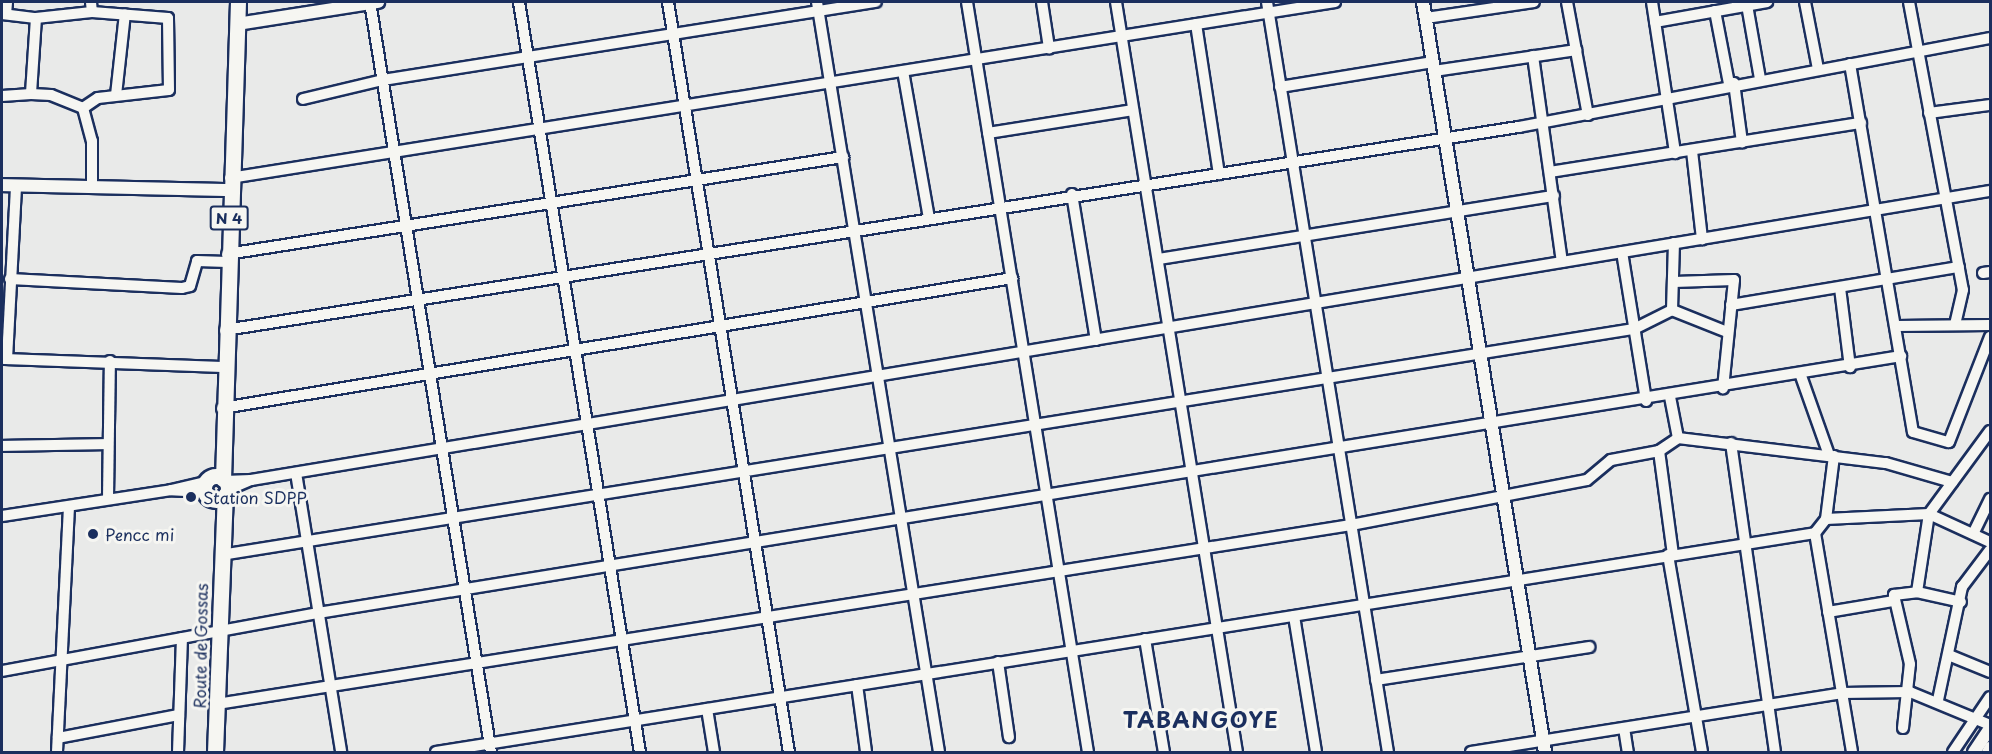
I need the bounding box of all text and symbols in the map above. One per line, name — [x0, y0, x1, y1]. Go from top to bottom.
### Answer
road number: N 4 — [210, 206, 248, 230]
place label: Station SDPP — [203, 487, 307, 507]
marker: Station SDPP — [184, 490, 198, 504]
place label: Pencc mi — [105, 524, 173, 544]
marker: Pencc mi — [86, 527, 100, 541]
street label: Route de Gossas — [189, 583, 211, 709]
district label: TABANGOYE — [1124, 706, 1278, 732]

